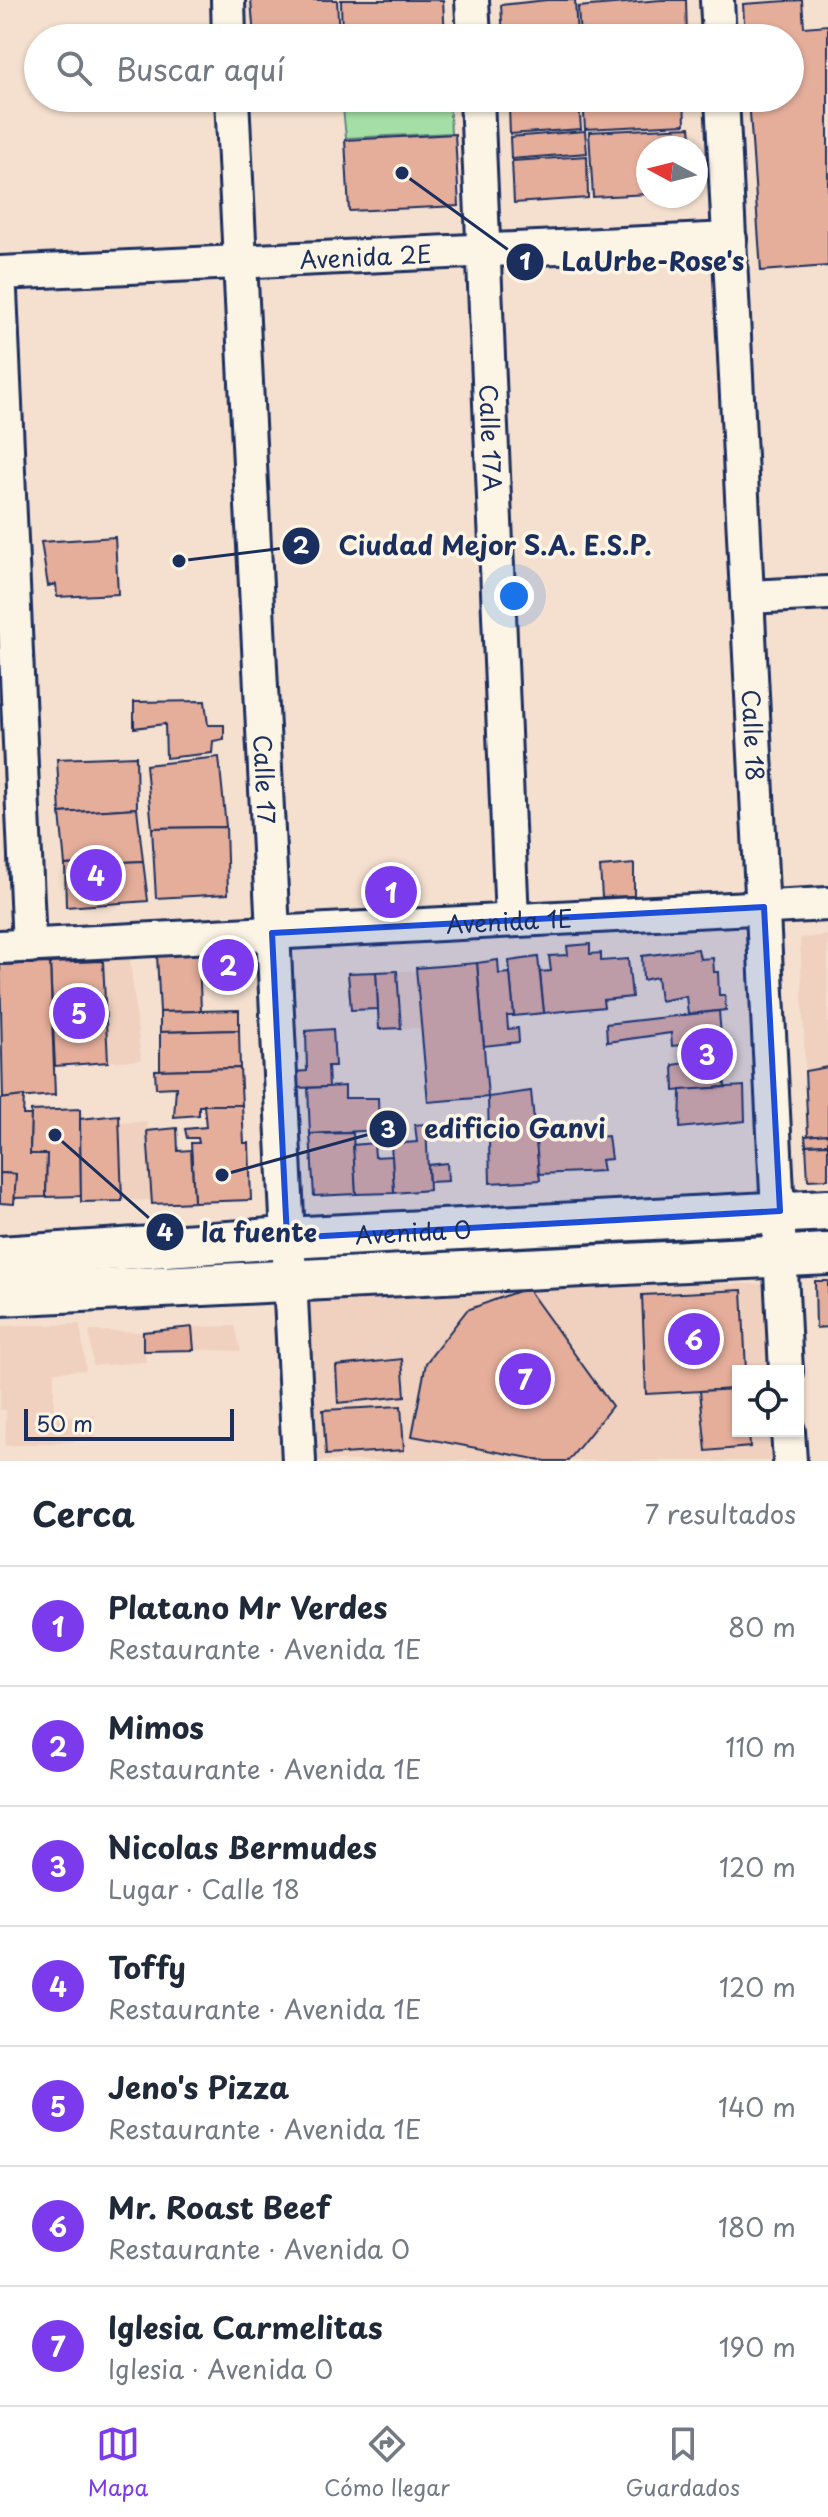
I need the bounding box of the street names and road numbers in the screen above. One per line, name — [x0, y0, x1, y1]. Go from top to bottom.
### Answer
street label: Avenida 2E — [299, 235, 433, 277]
street label: Calle 17A — [471, 383, 512, 492]
street label: Calle 18 — [734, 688, 774, 782]
street label: Calle 17 — [245, 734, 286, 825]
street label: Avenida 1E — [445, 899, 574, 942]
street label: Avenida 0 — [354, 1210, 472, 1252]

